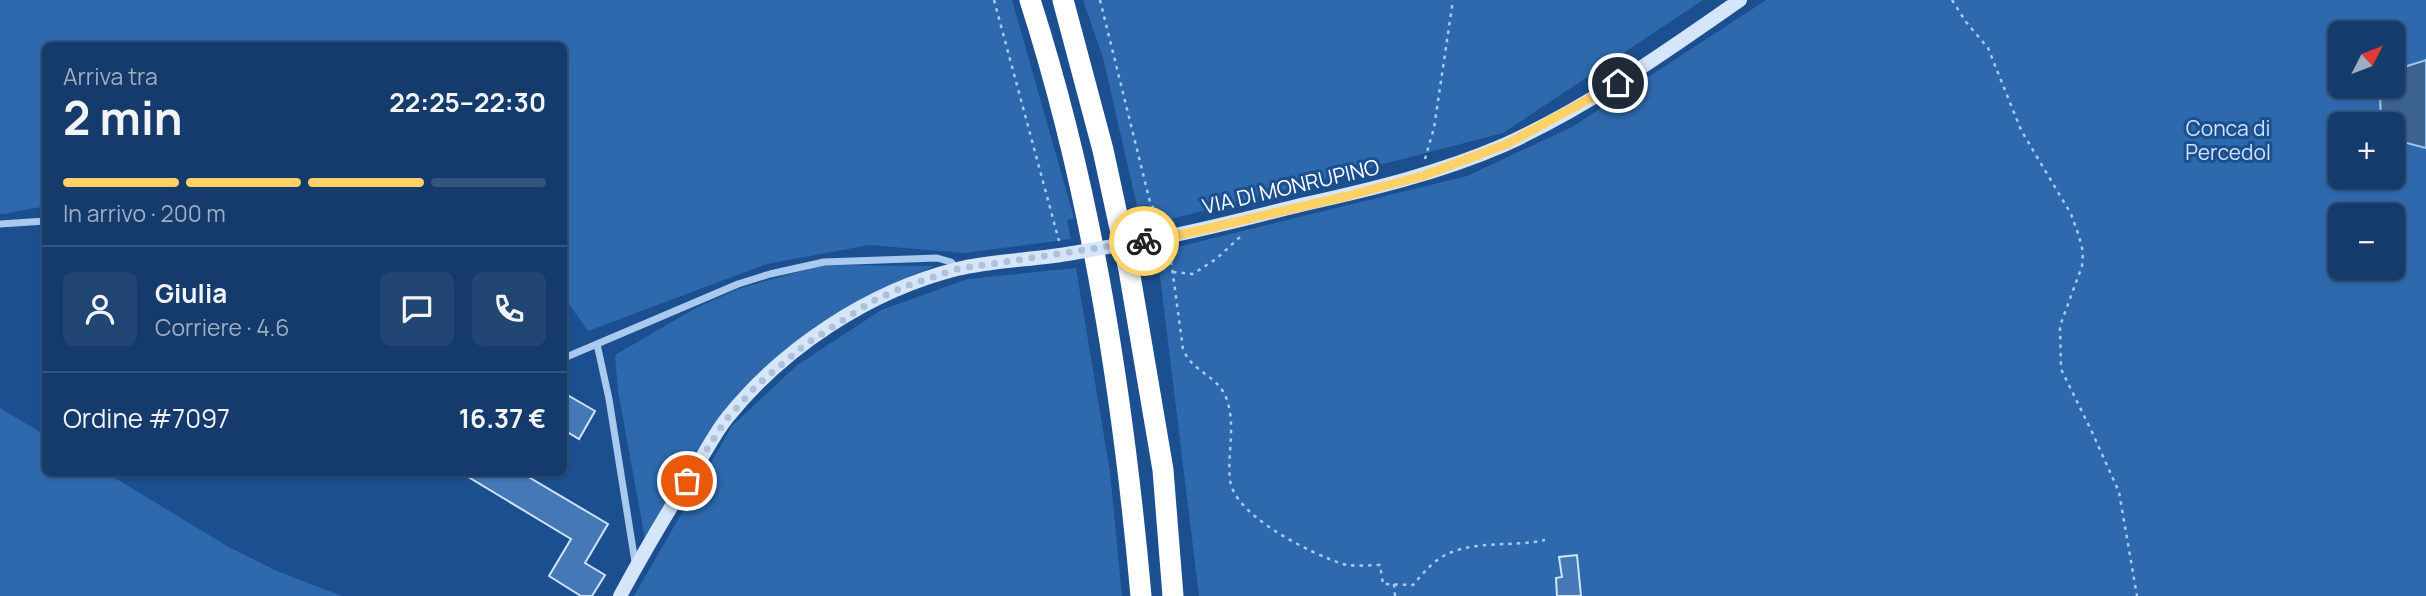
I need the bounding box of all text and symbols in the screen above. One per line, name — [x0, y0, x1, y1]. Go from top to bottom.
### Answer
north arrow — [2328, 21, 2404, 98]
map controls — [2328, 21, 2405, 280]
pin — [1588, 53, 1648, 113]
text: Arriva tra — [63, 60, 158, 92]
icon: home — [1599, 64, 1637, 102]
text: 22:25–22:30 — [389, 84, 546, 120]
text: 2 min — [63, 86, 183, 149]
button: + — [2328, 112, 2405, 189]
park label: Conca di Percedol — [2185, 114, 2271, 166]
street label: VIA DI MONRUPINO — [1200, 152, 1382, 220]
text: In arrivo · 200 m — [63, 197, 226, 229]
button: − — [2328, 203, 2405, 280]
courier — [1109, 206, 1179, 276]
icon: bike — [1125, 222, 1163, 260]
button: person — [63, 272, 137, 346]
button: chat — [380, 272, 454, 346]
button: phone — [472, 272, 546, 346]
text: Giulia — [155, 275, 227, 311]
text: Corriere · 4.6 — [155, 311, 290, 343]
text: Ordine #7097 — [63, 400, 230, 436]
text: 16.37 € — [459, 400, 546, 436]
pin — [657, 451, 717, 511]
icon: bag — [668, 462, 706, 500]

